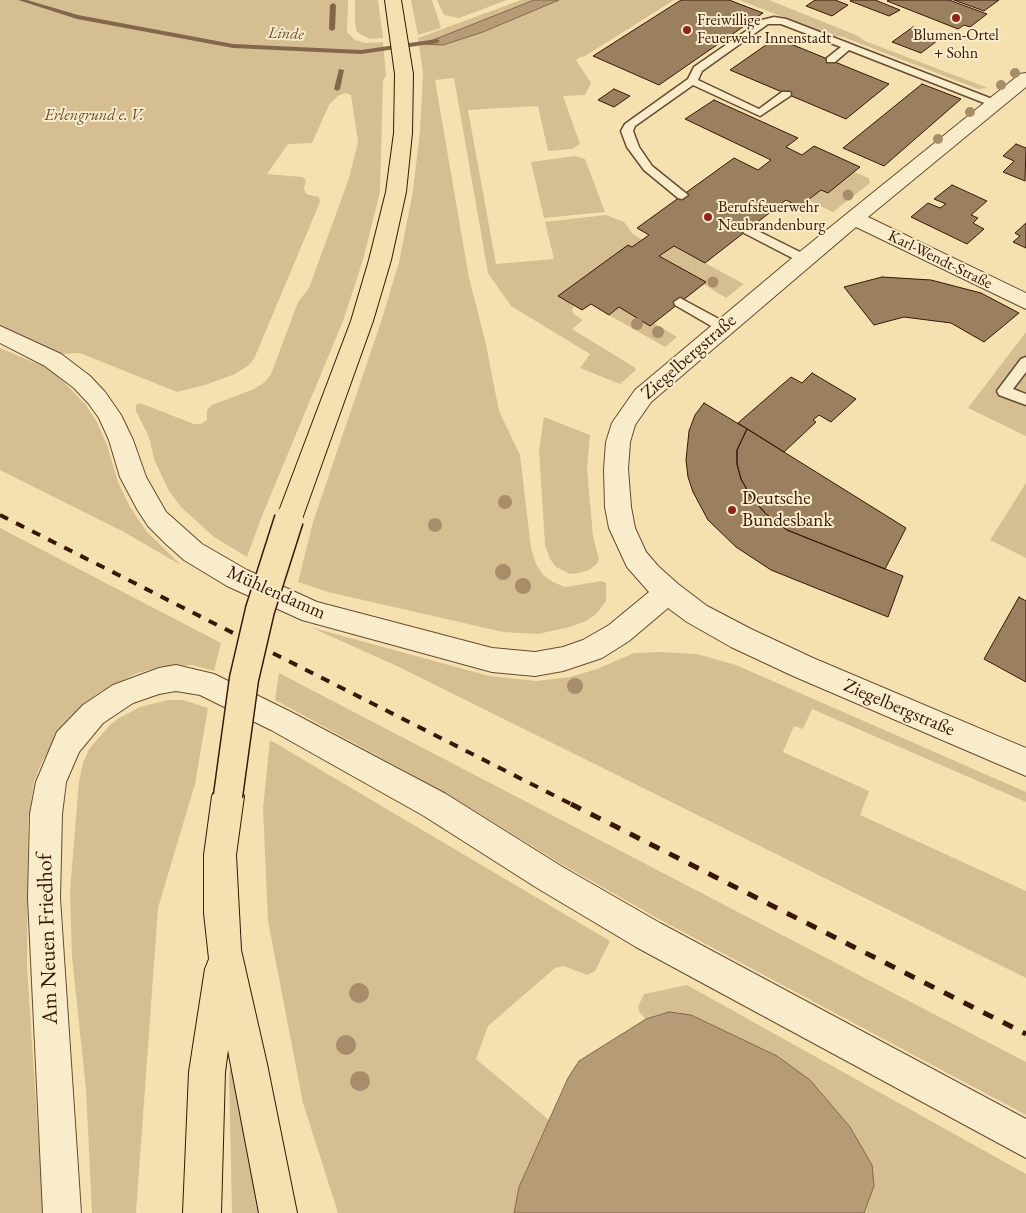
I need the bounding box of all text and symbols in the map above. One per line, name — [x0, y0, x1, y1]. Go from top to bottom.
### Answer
place label: Freiwillige Feuerwehr Innenstadt — [697, 11, 831, 49]
marker: Blumen-Ortel + Sohn — [950, 12, 962, 24]
water label: Linde — [268, 23, 304, 45]
marker: Freiwillige Feuerwehr Innenstadt — [681, 24, 693, 36]
place label: Blumen-Ortel + Sohn — [913, 26, 999, 64]
park label: Erlengrund e. V. — [44, 106, 144, 126]
place label: Berufsfeuerwehr Neubrandenburg — [718, 198, 826, 236]
marker: Berufsfeuerwehr Neubrandenburg — [702, 211, 714, 223]
street label: Karl-Wendt-Straße — [885, 227, 995, 293]
street label: Ziegelbergstraße — [637, 309, 741, 405]
place label: Deutsche Bundesbank — [742, 488, 832, 532]
marker: Deutsche Bundesbank — [726, 504, 738, 516]
street label: Mühlendamm — [223, 561, 329, 625]
street label: Ziegelbergstraße — [840, 674, 958, 742]
street label: Am Neuen Friedhof — [32, 853, 64, 1025]

